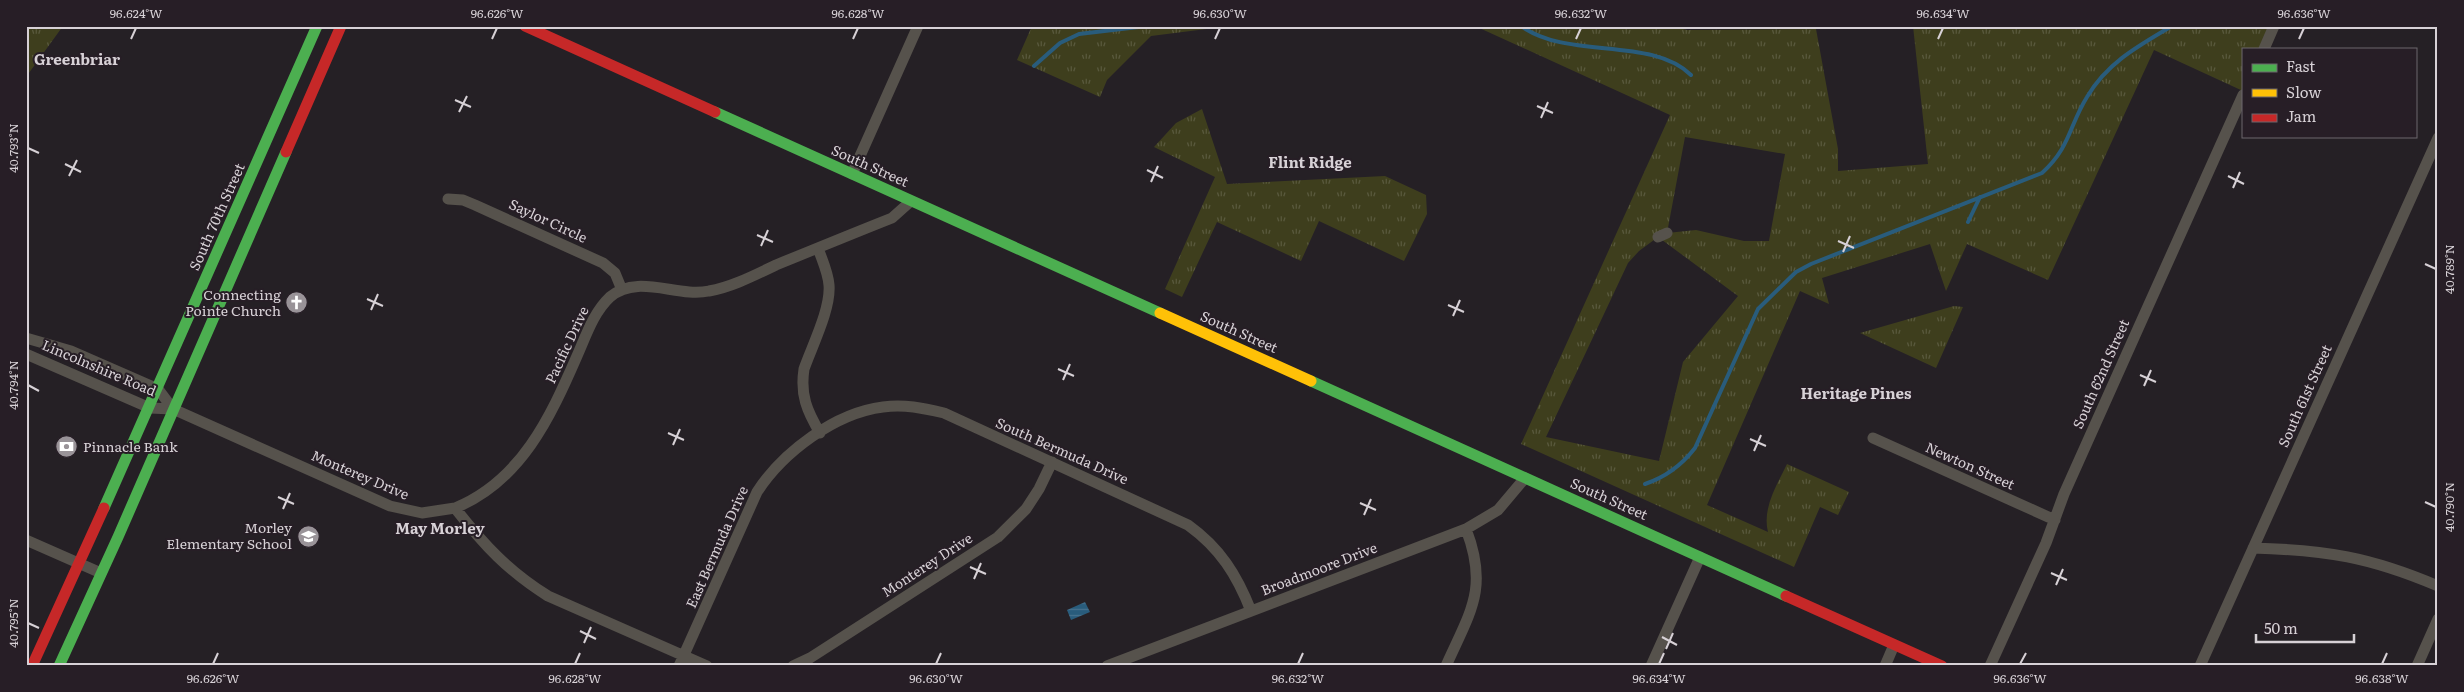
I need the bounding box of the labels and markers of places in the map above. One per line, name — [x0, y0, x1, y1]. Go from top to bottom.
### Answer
place label: Connecting Pointe Church — [185, 284, 281, 320]
church icon: Connecting Pointe Church — [285, 291, 309, 315]
bank icon: Pinnacle Bank — [55, 435, 79, 459]
place label: Pinnacle Bank — [83, 436, 178, 456]
place label: Morley Elementary School — [166, 517, 293, 553]
school or university icon: Morley Elementary School — [296, 524, 320, 548]

